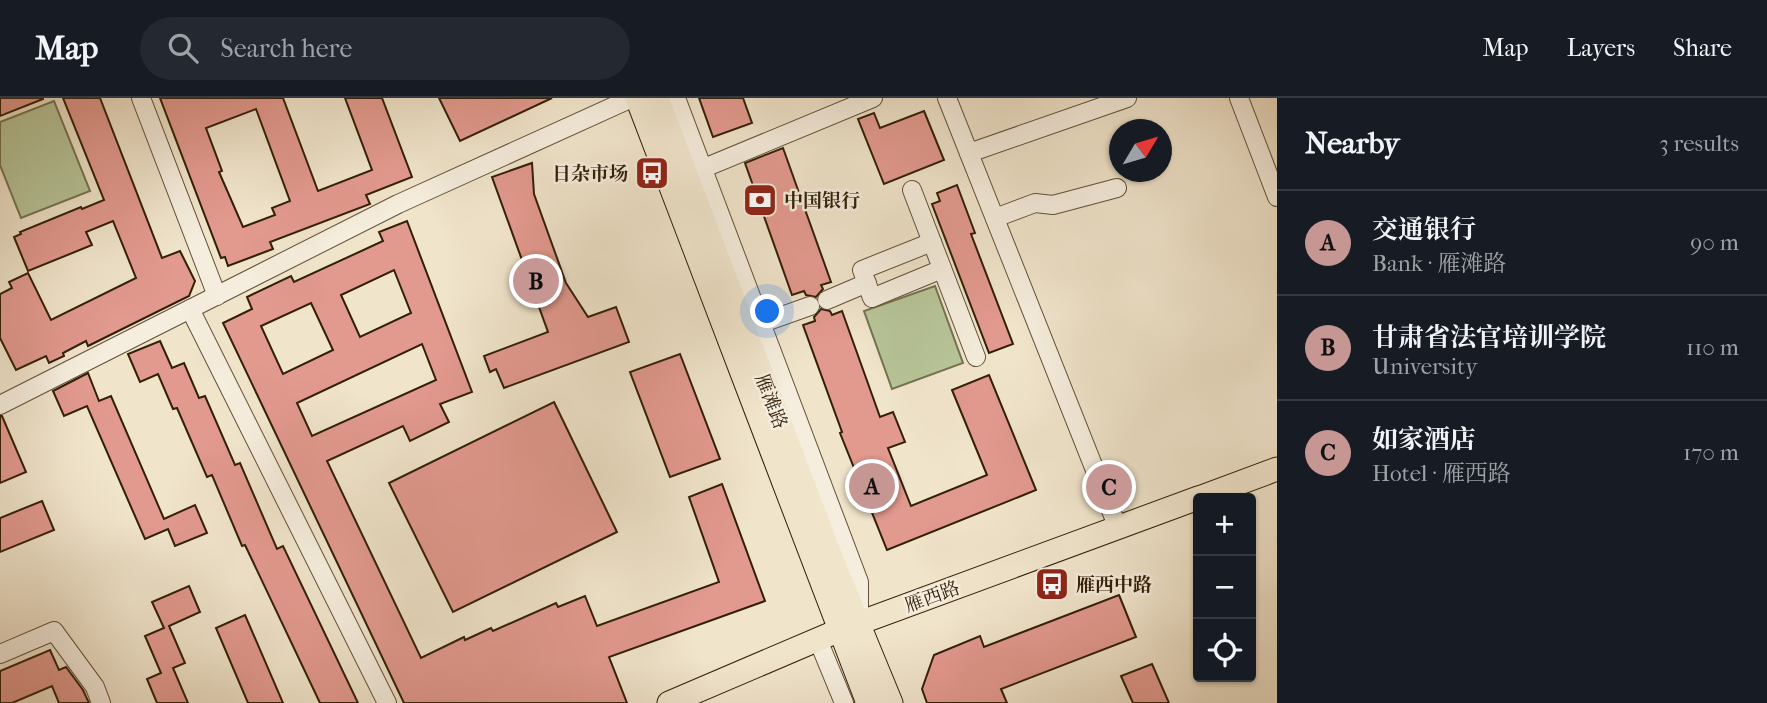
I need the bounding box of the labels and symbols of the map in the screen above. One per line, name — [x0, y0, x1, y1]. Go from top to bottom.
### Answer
north arrow — [1109, 119, 1172, 182]
bus stop icon: 日杂市场 — [633, 154, 671, 192]
place label: 日杂市场 — [552, 163, 628, 185]
bank icon: 中国银行 — [741, 181, 779, 219]
place label: 中国银行 — [784, 190, 860, 212]
pin: B — [513, 255, 559, 307]
your location — [750, 294, 784, 328]
street label: 雁滩路 — [751, 371, 792, 432]
pin: A — [849, 460, 895, 512]
pin: C — [1086, 461, 1132, 513]
bus stop icon: 雁西中路 — [1033, 565, 1071, 603]
place label: 雁西中路 — [1076, 574, 1152, 596]
street label: 雁西路 — [902, 577, 963, 617]

